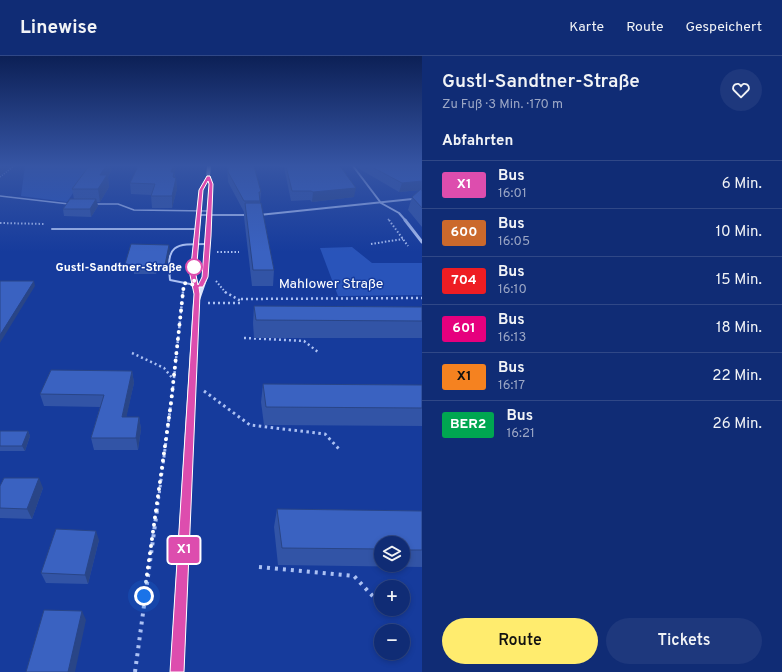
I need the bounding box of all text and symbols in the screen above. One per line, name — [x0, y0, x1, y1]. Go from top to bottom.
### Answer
text: Linewise — [20, 16, 97, 40]
text: Karte — [569, 19, 604, 36]
text: Route — [626, 19, 663, 36]
text: Gespeichert — [685, 19, 762, 36]
button: heart — [720, 69, 762, 111]
text: Gustl-Sandtner-Straße — [442, 70, 640, 94]
text: Zu Fuß · 3 Min. · 170 m — [442, 97, 563, 113]
text: Abfahrten — [442, 132, 513, 151]
text: Bus — [498, 167, 525, 186]
text: 6 Min. — [722, 175, 762, 194]
text: X1 — [456, 176, 472, 193]
text: 16:01 — [498, 186, 527, 202]
text: Bus — [498, 215, 525, 234]
text: 10 Min. — [715, 223, 762, 242]
text: 600 — [450, 224, 478, 241]
text: 16:05 — [498, 234, 530, 250]
marker: Gustl-Sandtner-Straße — [185, 258, 203, 276]
place label: Gustl-Sandtner-Straße — [56, 260, 182, 276]
text: Bus — [498, 263, 525, 282]
text: 15 Min. — [716, 271, 762, 290]
text: 704 — [451, 272, 477, 289]
street label: Mahlower Straße — [279, 276, 383, 293]
text: 16:10 — [498, 282, 527, 298]
text: Bus — [498, 311, 525, 330]
text: 18 Min. — [716, 319, 762, 338]
text: 601 — [452, 320, 476, 337]
text: 16:13 — [498, 330, 526, 346]
text: Bus — [498, 359, 525, 378]
text: 22 Min. — [712, 367, 762, 386]
text: X1 — [456, 368, 472, 385]
text: 16:17 — [498, 378, 525, 394]
text: Bus — [506, 407, 533, 426]
text: 26 Min. — [713, 415, 762, 434]
text: BER2 — [450, 416, 486, 433]
text: 16:21 — [506, 426, 535, 442]
map controls — [374, 536, 410, 660]
button: layers — [374, 536, 410, 572]
line badge: X1 — [166, 537, 202, 563]
text: X1 — [176, 541, 192, 558]
button: + — [374, 580, 410, 616]
your location — [134, 586, 154, 606]
button: Route — [442, 618, 598, 664]
button: Tickets — [606, 618, 762, 664]
button: − — [374, 624, 410, 660]

